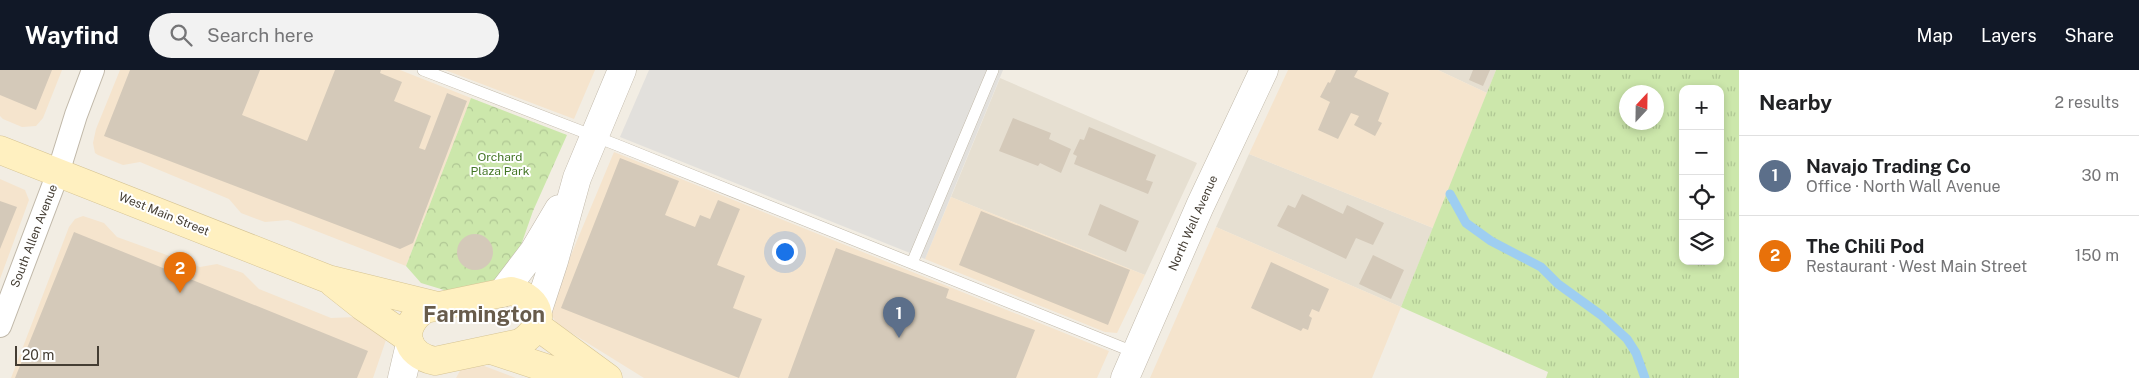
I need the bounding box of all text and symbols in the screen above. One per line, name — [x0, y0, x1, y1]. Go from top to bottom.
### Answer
search box — [149, 13, 499, 58]
text: Wayfind — [25, 21, 119, 49]
icon: search — [167, 21, 195, 49]
text: Search here — [207, 24, 314, 46]
text: Map — [1917, 25, 1953, 46]
text: Layers — [1981, 25, 2037, 46]
text: Share — [2065, 25, 2114, 46]
north arrow — [1619, 85, 1664, 130]
map controls — [1679, 85, 1724, 265]
button: + — [1679, 85, 1724, 130]
text: Nearby — [1759, 90, 1832, 115]
text: 2 results — [2054, 93, 2119, 112]
button: − — [1679, 130, 1724, 175]
park label: Orchard Plaza Park — [471, 150, 530, 178]
text: Navajo Trading Co — [1806, 155, 1971, 177]
text: 1 — [1772, 166, 1778, 185]
text: 30 m — [2082, 166, 2119, 185]
street label: North Wall Avenue — [1166, 173, 1220, 273]
button: locate — [1679, 175, 1724, 220]
text: Office · North Wall Avenue — [1806, 177, 2001, 196]
street label: South Allen Avenue — [8, 182, 60, 290]
street label: West Main Street — [117, 189, 212, 239]
button: layers — [1679, 220, 1724, 265]
text: The Chili Pod — [1806, 235, 1924, 257]
your location — [772, 239, 798, 265]
text: 2 — [1770, 246, 1780, 265]
text: 150 m — [2075, 246, 2119, 265]
pin: 2 — [164, 252, 196, 293]
text: Restaurant · West Main Street — [1806, 257, 2027, 276]
pin: 1 — [883, 297, 915, 338]
district label: Farmington — [423, 301, 545, 327]
scale bar — [15, 343, 99, 366]
text: 20 m — [22, 347, 54, 363]

